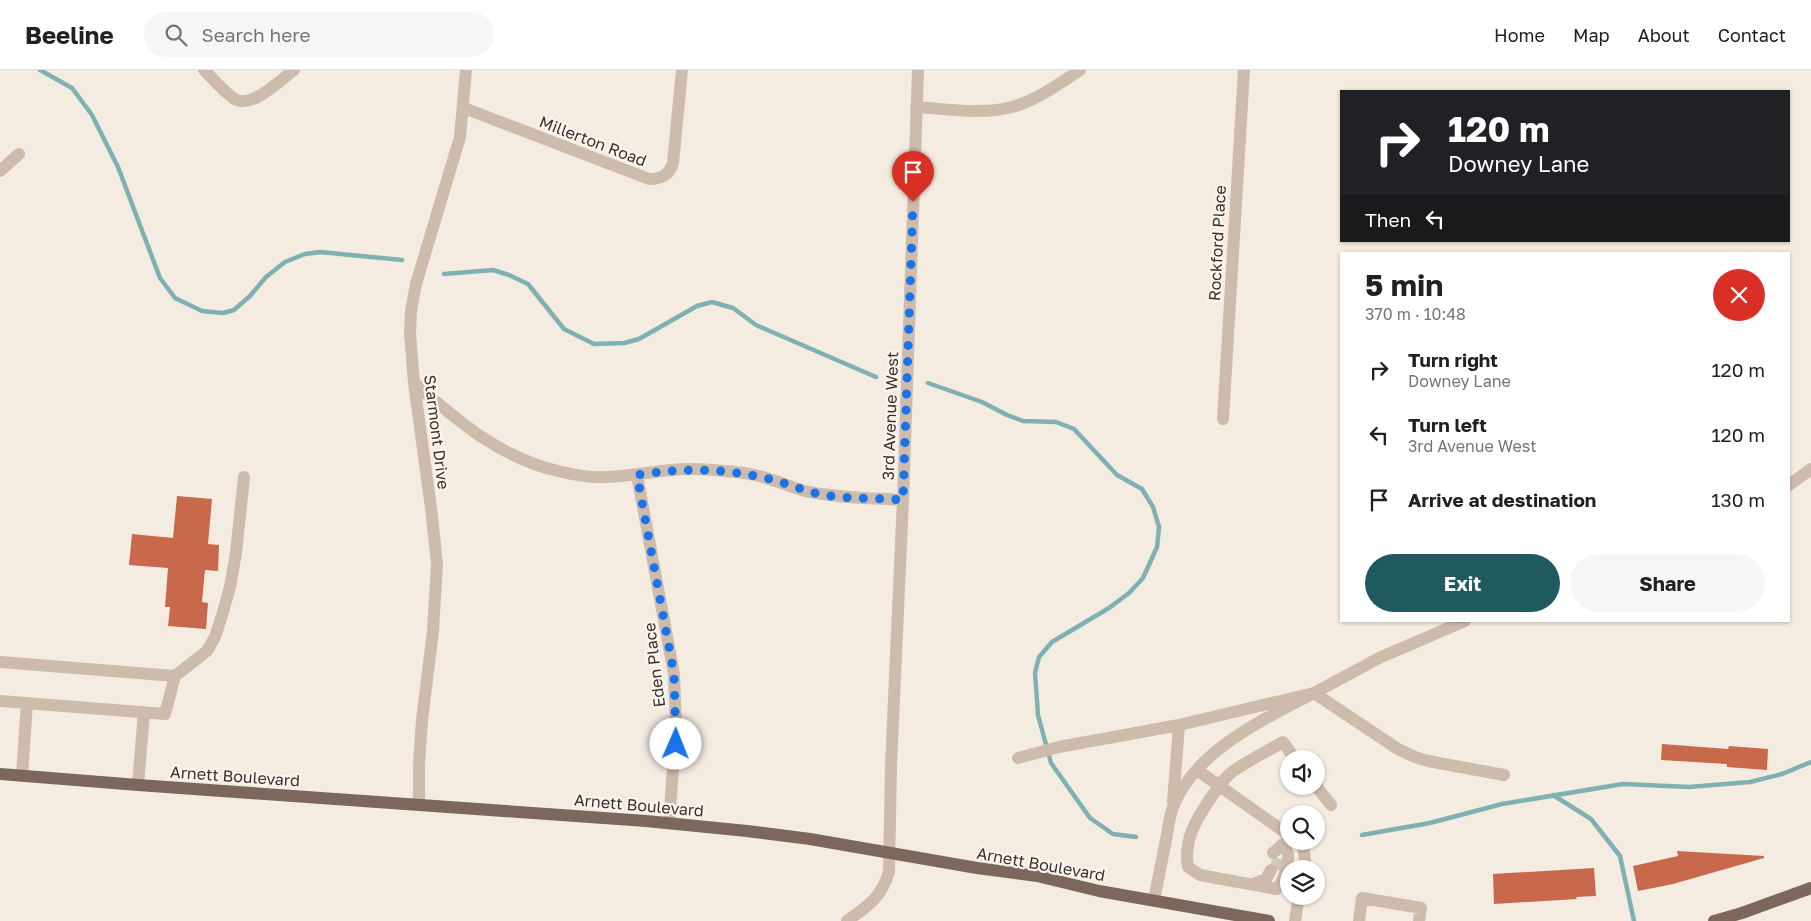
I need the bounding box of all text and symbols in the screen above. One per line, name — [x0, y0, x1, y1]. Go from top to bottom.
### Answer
search box — [144, 12, 494, 57]
text: Beeline — [25, 20, 114, 49]
icon: search — [162, 21, 190, 49]
text: Search here — [202, 23, 310, 46]
text: Home — [1494, 24, 1545, 46]
text: Map — [1573, 24, 1610, 46]
text: About — [1638, 24, 1690, 46]
text: Contact — [1718, 24, 1786, 46]
text: 120 m — [1448, 108, 1550, 150]
icon: right — [1365, 110, 1430, 175]
street label: Millerton Road — [537, 111, 649, 171]
text: Downey Lane — [1448, 150, 1589, 177]
pin — [892, 151, 934, 202]
icon: arrive — [899, 158, 927, 186]
street label: Rockford Place — [1204, 185, 1230, 301]
icon: left — [1421, 205, 1449, 233]
text: Then — [1365, 208, 1411, 231]
text: 5 min — [1365, 267, 1443, 303]
button: close — [1713, 269, 1765, 321]
text: 370 m · 10:48 — [1365, 304, 1466, 324]
text: Turn right — [1408, 348, 1498, 371]
street label: 3rd Avenue West — [878, 351, 902, 481]
icon: right — [1365, 356, 1393, 384]
text: 120 m — [1711, 358, 1765, 381]
text: Downey Lane — [1408, 371, 1511, 391]
street label: Starmont Drive — [420, 374, 454, 490]
text: Turn left — [1408, 413, 1487, 436]
icon: left — [1365, 421, 1393, 449]
text: 120 m — [1711, 423, 1765, 446]
text: 3rd Avenue West — [1408, 436, 1537, 456]
icon: arrive — [1365, 486, 1393, 514]
text: Arrive at destination — [1408, 488, 1596, 511]
text: 130 m — [1711, 488, 1765, 511]
button: Exit — [1365, 554, 1560, 612]
button: Share — [1570, 554, 1765, 612]
street label: Eden Place — [639, 621, 669, 709]
position arrow — [649, 717, 701, 769]
map controls — [1280, 750, 1325, 905]
button: sound — [1280, 750, 1325, 795]
street label: Arnett Boulevard — [169, 761, 301, 791]
street label: Arnett Boulevard — [573, 789, 705, 821]
button: search — [1280, 805, 1325, 850]
street label: Arnett Boulevard — [975, 843, 1107, 885]
button: layers — [1280, 860, 1325, 905]

